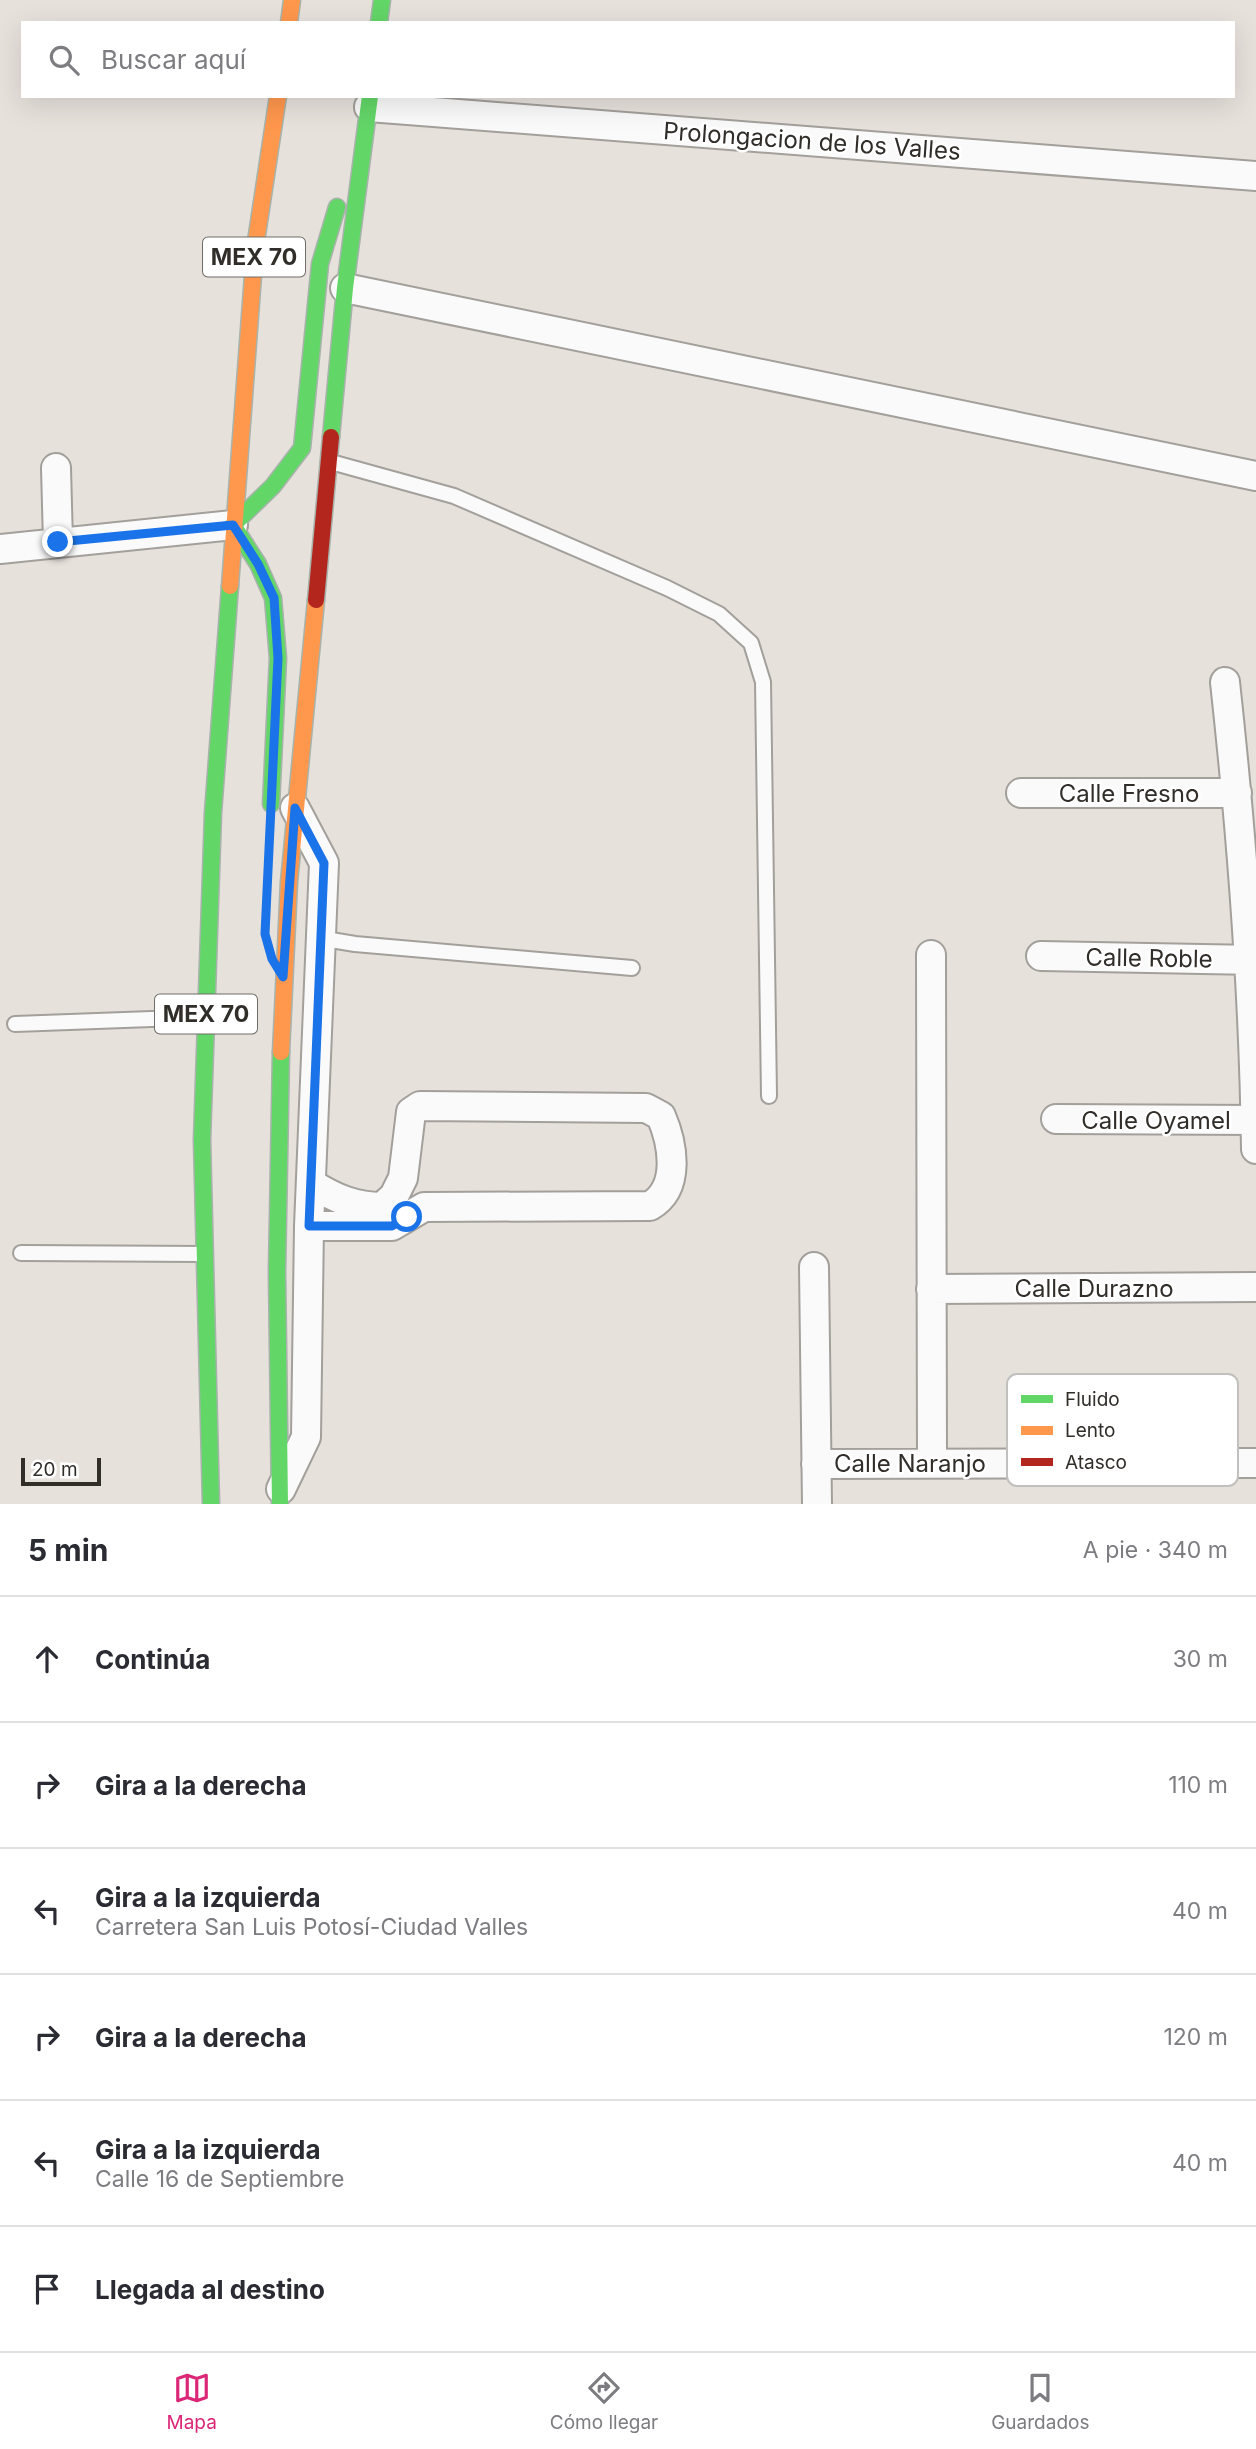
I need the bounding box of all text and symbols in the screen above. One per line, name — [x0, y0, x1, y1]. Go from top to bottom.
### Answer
search box — [21, 21, 1235, 98]
icon: search — [45, 41, 83, 79]
text: Buscar aquí — [101, 44, 246, 75]
street label: Prolongacion de los Valles — [662, 116, 962, 166]
road number: MEX 70 — [203, 238, 305, 276]
route end — [42, 526, 73, 557]
street label: Calle Fresno — [1059, 779, 1199, 808]
street label: Calle Roble — [1085, 942, 1213, 974]
road number: MEX 70 — [155, 995, 257, 1034]
street label: Calle Oyamel — [1081, 1106, 1231, 1135]
route start — [391, 1201, 422, 1232]
street label: Calle Durazno — [1014, 1274, 1174, 1303]
legend — [1007, 1374, 1238, 1486]
text: Fluido — [1065, 1388, 1120, 1411]
text: Lento — [1065, 1419, 1115, 1442]
street label: Calle Naranjo — [834, 1449, 986, 1478]
text: Atasco — [1065, 1451, 1127, 1474]
scale bar — [21, 1455, 102, 1487]
text: 20 m — [32, 1458, 78, 1481]
text: 5 min — [28, 1532, 108, 1568]
text: A pie · 340 m — [1083, 1536, 1228, 1564]
icon: ahead — [28, 1640, 66, 1678]
text: Continúa — [95, 1644, 210, 1675]
text: 30 m — [1173, 1645, 1228, 1673]
icon: right — [28, 1766, 66, 1804]
text: Gira a la derecha — [95, 1770, 307, 1801]
text: 110 m — [1168, 1771, 1228, 1799]
text: Gira a la izquierda — [95, 1882, 321, 1913]
icon: left — [28, 1892, 66, 1930]
text: 40 m — [1172, 1897, 1228, 1925]
text: Carretera San Luis Potosí-Ciudad Valles — [95, 1913, 528, 1941]
icon: right — [28, 2018, 66, 2056]
text: Gira a la derecha — [95, 2022, 307, 2053]
text: 120 m — [1163, 2023, 1228, 2051]
text: Gira a la izquierda — [95, 2134, 321, 2165]
icon: left — [28, 2144, 66, 2182]
text: 40 m — [1172, 2149, 1228, 2177]
text: Calle 16 de Septiembre — [95, 2165, 344, 2193]
icon: arrive — [28, 2270, 66, 2308]
text: Llegada al destino — [95, 2274, 325, 2305]
tab: Mapa — [166, 2369, 217, 2434]
tab: Cómo llegar — [550, 2369, 658, 2434]
tab: Guardados — [991, 2369, 1089, 2434]

